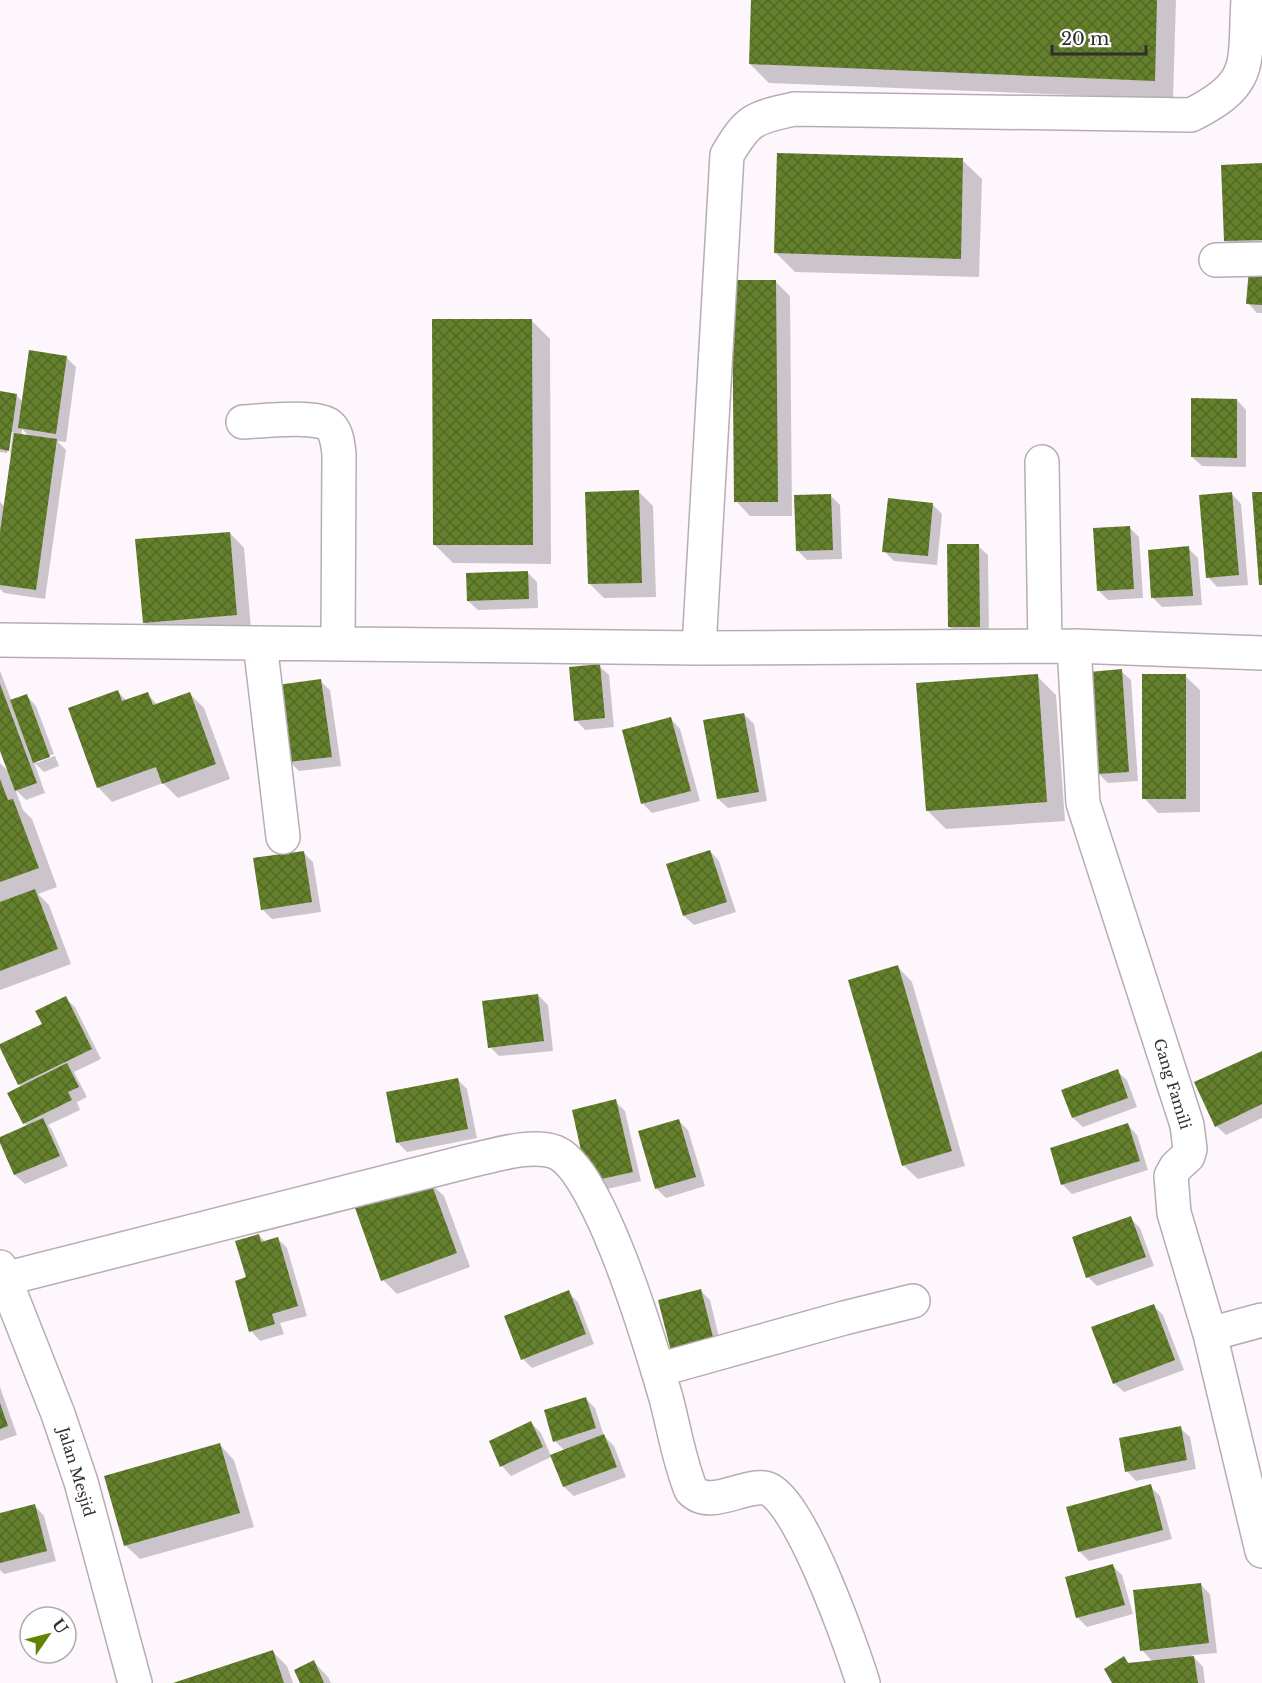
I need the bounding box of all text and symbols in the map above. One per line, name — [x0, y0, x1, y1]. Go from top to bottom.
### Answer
scale bar — [1052, 18, 1146, 56]
text: 20 m — [1061, 28, 1109, 50]
street label: Gang Famili — [1150, 1036, 1195, 1132]
street label: Jalan Mesjid — [53, 1423, 99, 1519]
north arrow — [18, 1605, 78, 1665]
text: U — [48, 1615, 73, 1638]

